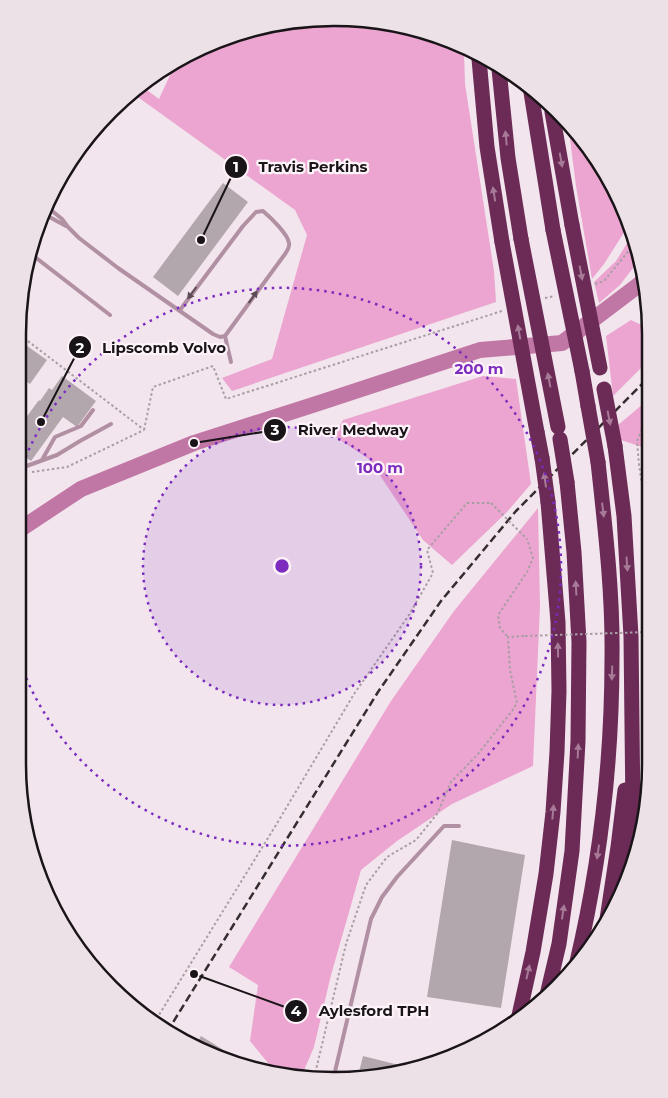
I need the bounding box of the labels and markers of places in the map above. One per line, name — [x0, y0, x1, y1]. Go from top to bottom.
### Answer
callout: Travis Perkins — [223, 152, 377, 182]
callout: Lipscomb Volvo — [67, 332, 236, 362]
callout: River Medway — [263, 415, 418, 445]
centre of rings — [273, 557, 291, 575]
callout: Aylesford TPH — [284, 996, 439, 1026]

